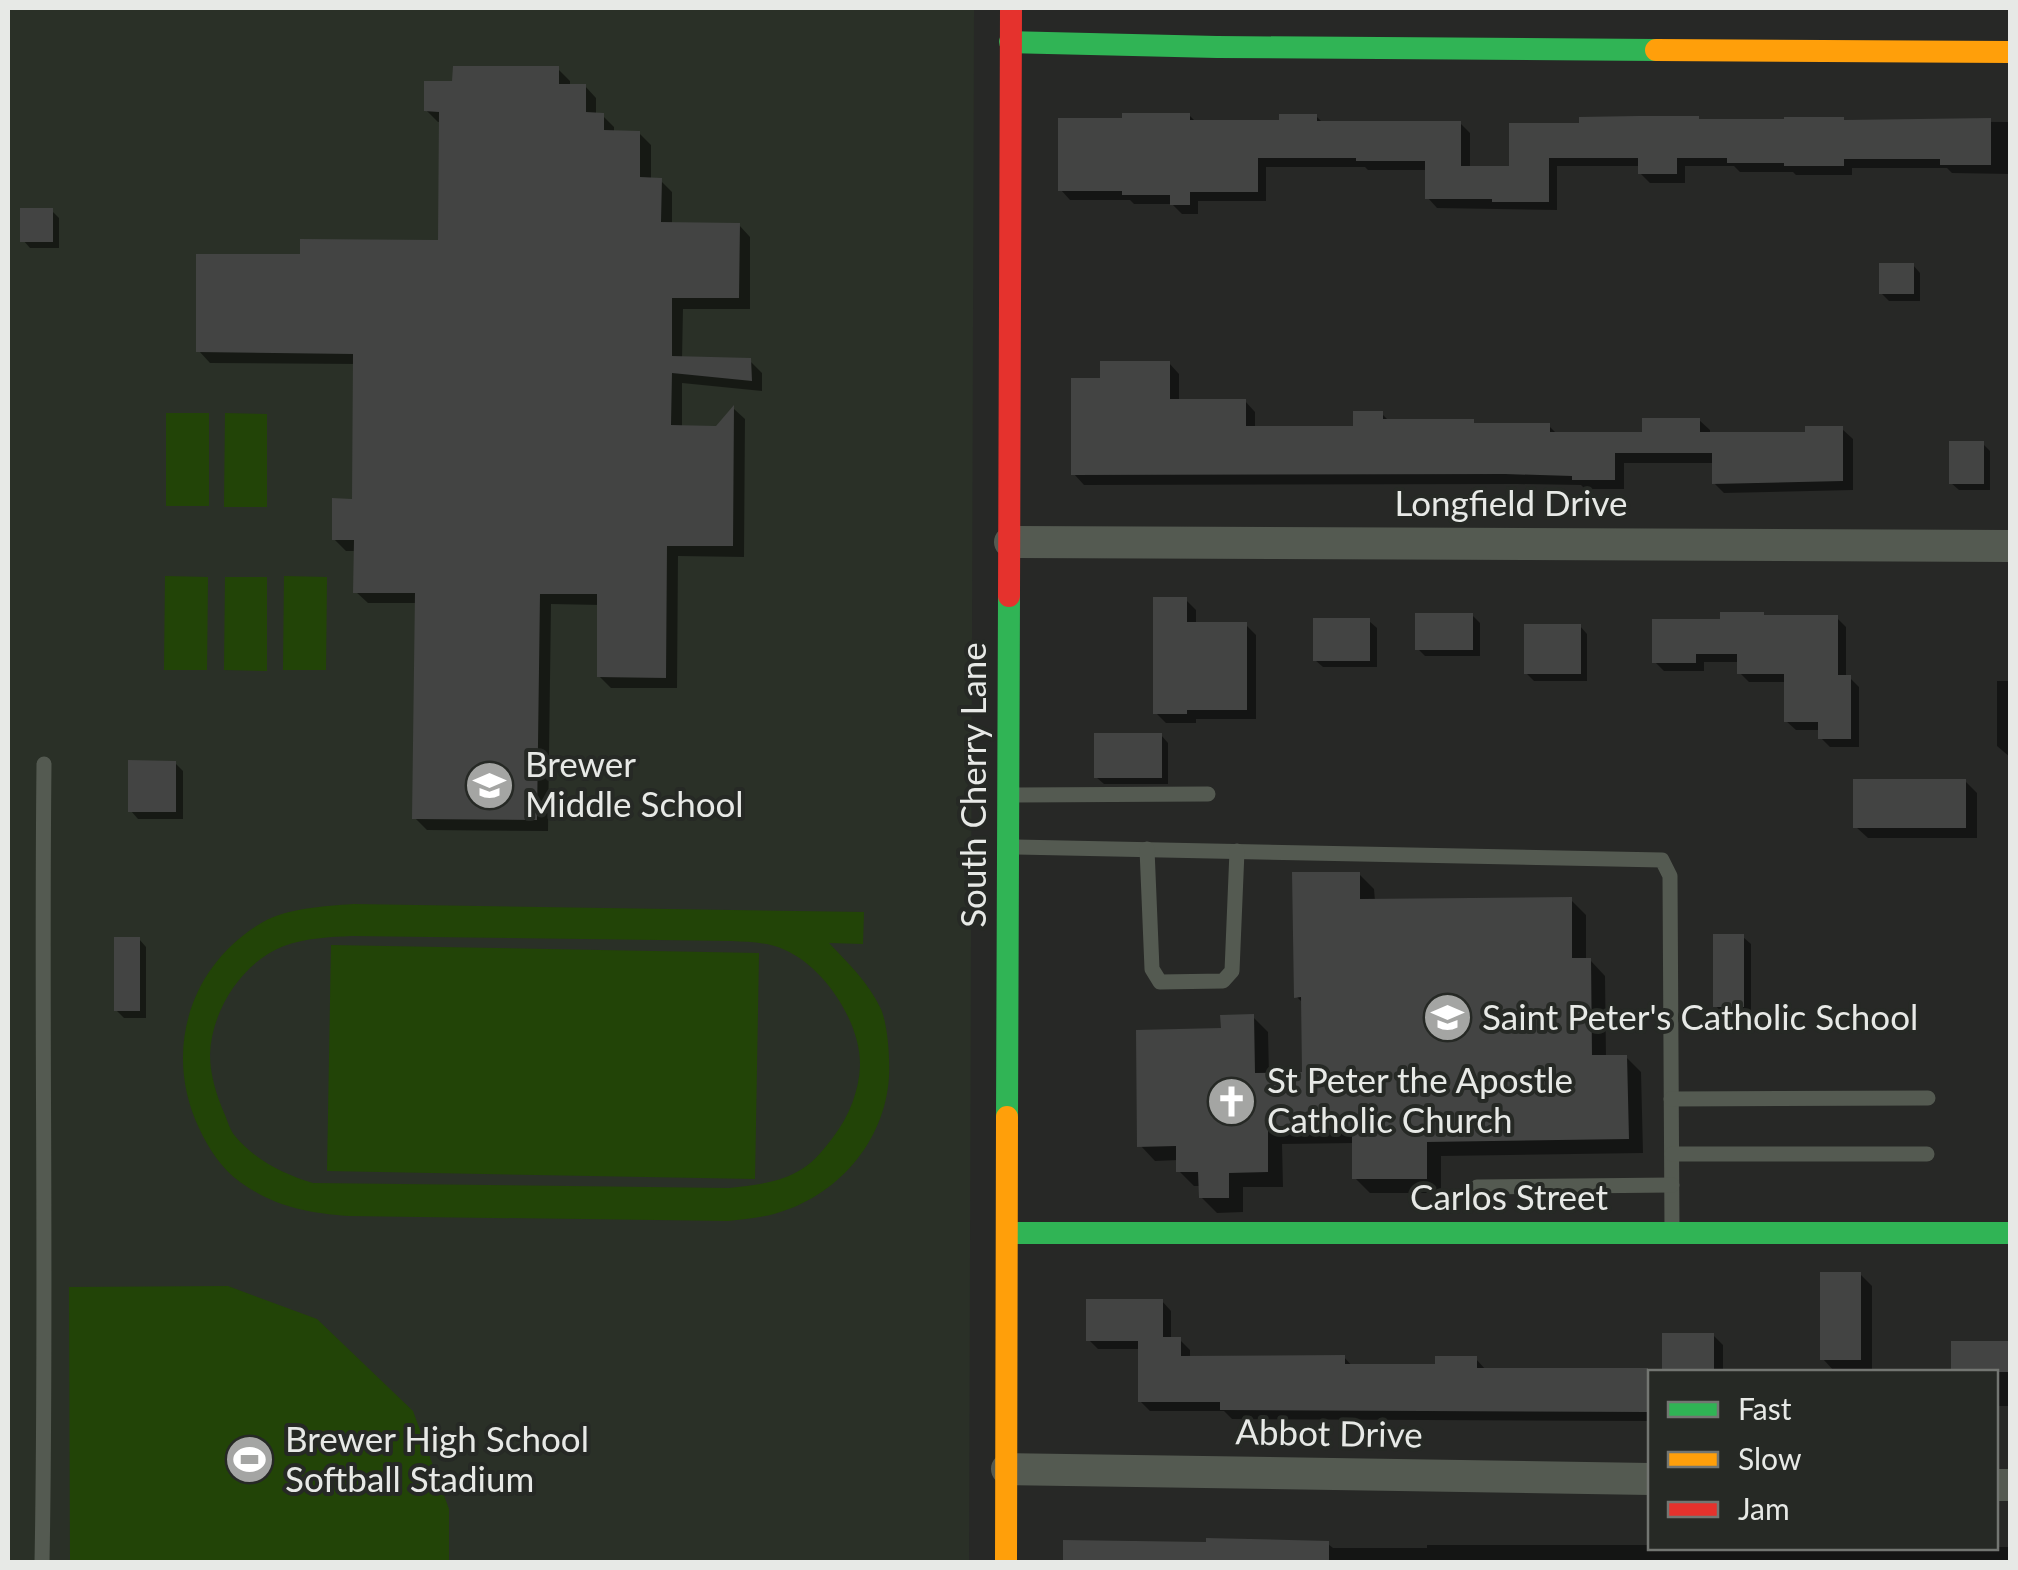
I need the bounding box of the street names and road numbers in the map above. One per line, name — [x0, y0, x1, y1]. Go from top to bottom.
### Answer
street label: Longfield Drive — [1394, 481, 1628, 523]
street label: South Cherry Lane — [951, 642, 993, 928]
street label: Carlos Street — [1410, 1175, 1608, 1217]
street label: Abbot Drive — [1235, 1409, 1423, 1455]

